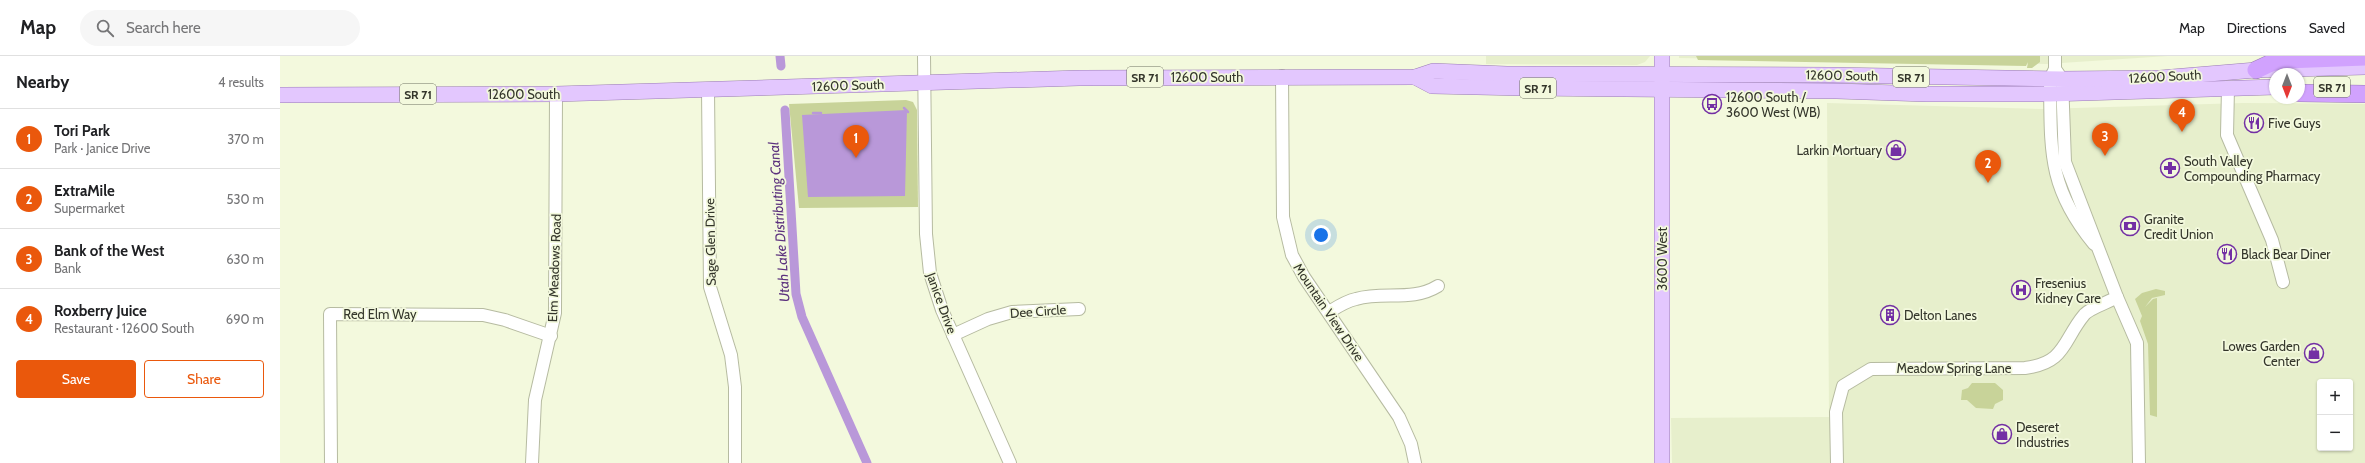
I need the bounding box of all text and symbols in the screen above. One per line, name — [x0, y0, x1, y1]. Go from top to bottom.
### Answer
search box — [80, 10, 360, 46]
text: Map — [20, 16, 56, 39]
icon: search — [94, 17, 116, 39]
text: Search here — [126, 19, 201, 37]
text: Map — [2179, 19, 2205, 37]
text: Directions — [2227, 19, 2287, 37]
text: Saved — [2309, 19, 2345, 37]
street label: 12600 South — [1806, 66, 1878, 84]
street label: 12600 South — [2128, 66, 2202, 86]
road number: SR 71 — [1127, 67, 1163, 87]
road number: SR 71 — [1893, 67, 1929, 87]
north arrow — [2269, 68, 2305, 104]
street label: 12600 South — [1171, 69, 1243, 85]
text: Nearby — [16, 72, 69, 92]
text: 4 results — [218, 74, 264, 90]
street label: 12600 South — [811, 76, 885, 94]
road number: SR 71 — [2314, 77, 2350, 97]
road number: SR 71 — [1520, 78, 1556, 98]
road number: SR 71 — [400, 84, 436, 104]
street label: 12600 South — [488, 86, 560, 102]
place label: 12600 South / 3600 West (WB) — [1726, 89, 1821, 120]
bus stop icon: 12600 South / 3600 West (WB) — [1701, 93, 1723, 115]
pin: 4 — [2169, 99, 2195, 132]
restaurant icon: Five Guys — [2243, 112, 2265, 134]
place label: Five Guys — [2268, 115, 2321, 131]
text: Tori Park — [54, 122, 110, 140]
pin: 3 — [2092, 123, 2118, 156]
pin: 1 — [843, 125, 869, 158]
text: 1 — [27, 131, 31, 147]
text: 370 m — [227, 131, 264, 147]
shop icon: Larkin Mortuary — [1885, 139, 1907, 161]
text: Park · Janice Drive — [54, 140, 150, 156]
water label: Utah Lake Distributing Canal — [764, 140, 794, 303]
place label: Larkin Mortuary — [1797, 142, 1882, 158]
pin: 2 — [1975, 150, 2001, 183]
place label: South Valley Compounding Pharmacy — [2184, 153, 2321, 184]
pharmacy icon: South Valley Compounding Pharmacy — [2159, 157, 2181, 179]
text: ExtraMile — [54, 182, 115, 200]
text: 2 — [26, 191, 32, 207]
text: 530 m — [227, 191, 264, 207]
street label: Sage Glen Drive — [701, 198, 719, 286]
text: Supermarket — [54, 200, 125, 216]
place label: Granite Credit Union — [2144, 211, 2213, 242]
street label: Elm Meadows Road — [544, 214, 564, 322]
bank icon: Granite Credit Union — [2119, 215, 2141, 237]
your location — [1311, 225, 1331, 245]
street label: 3600 West — [1654, 227, 1670, 291]
text: Bank of the West — [54, 242, 164, 260]
restaurant icon: Black Bear Diner — [2216, 243, 2238, 265]
place label: Black Bear Diner — [2241, 246, 2331, 262]
text: 3 — [25, 251, 33, 267]
text: 630 m — [226, 251, 264, 267]
text: Bank — [54, 260, 81, 276]
street label: Mountain View Drive — [1290, 260, 1368, 364]
street label: Janice Drive — [923, 269, 961, 336]
place label: Fresenius Kidney Care — [2035, 275, 2101, 306]
hospital icon: Fresenius Kidney Care — [2010, 279, 2032, 301]
street label: Dee Circle — [1009, 301, 1067, 321]
text: Roxberry Juice — [54, 302, 147, 320]
building icon: Delton Lanes — [1879, 304, 1901, 326]
street label: Red Elm Way — [343, 306, 417, 322]
place label: Delton Lanes — [1904, 307, 1977, 323]
text: 4 — [25, 311, 33, 327]
text: 690 m — [226, 311, 264, 327]
text: Restaurant · 12600 South — [54, 320, 194, 336]
place label: Lowes Garden Center — [2222, 338, 2301, 369]
shop icon: Lowes Garden Center — [2303, 342, 2325, 364]
button: Save — [16, 360, 136, 398]
button: Share — [144, 360, 264, 398]
street label: Meadow Spring Lane — [1897, 360, 2012, 376]
map controls — [2317, 379, 2353, 451]
button: + — [2317, 379, 2353, 415]
button: − — [2317, 415, 2353, 451]
place label: Deseret Industries — [2016, 419, 2070, 450]
shop icon: Deseret Industries — [1991, 423, 2013, 445]

